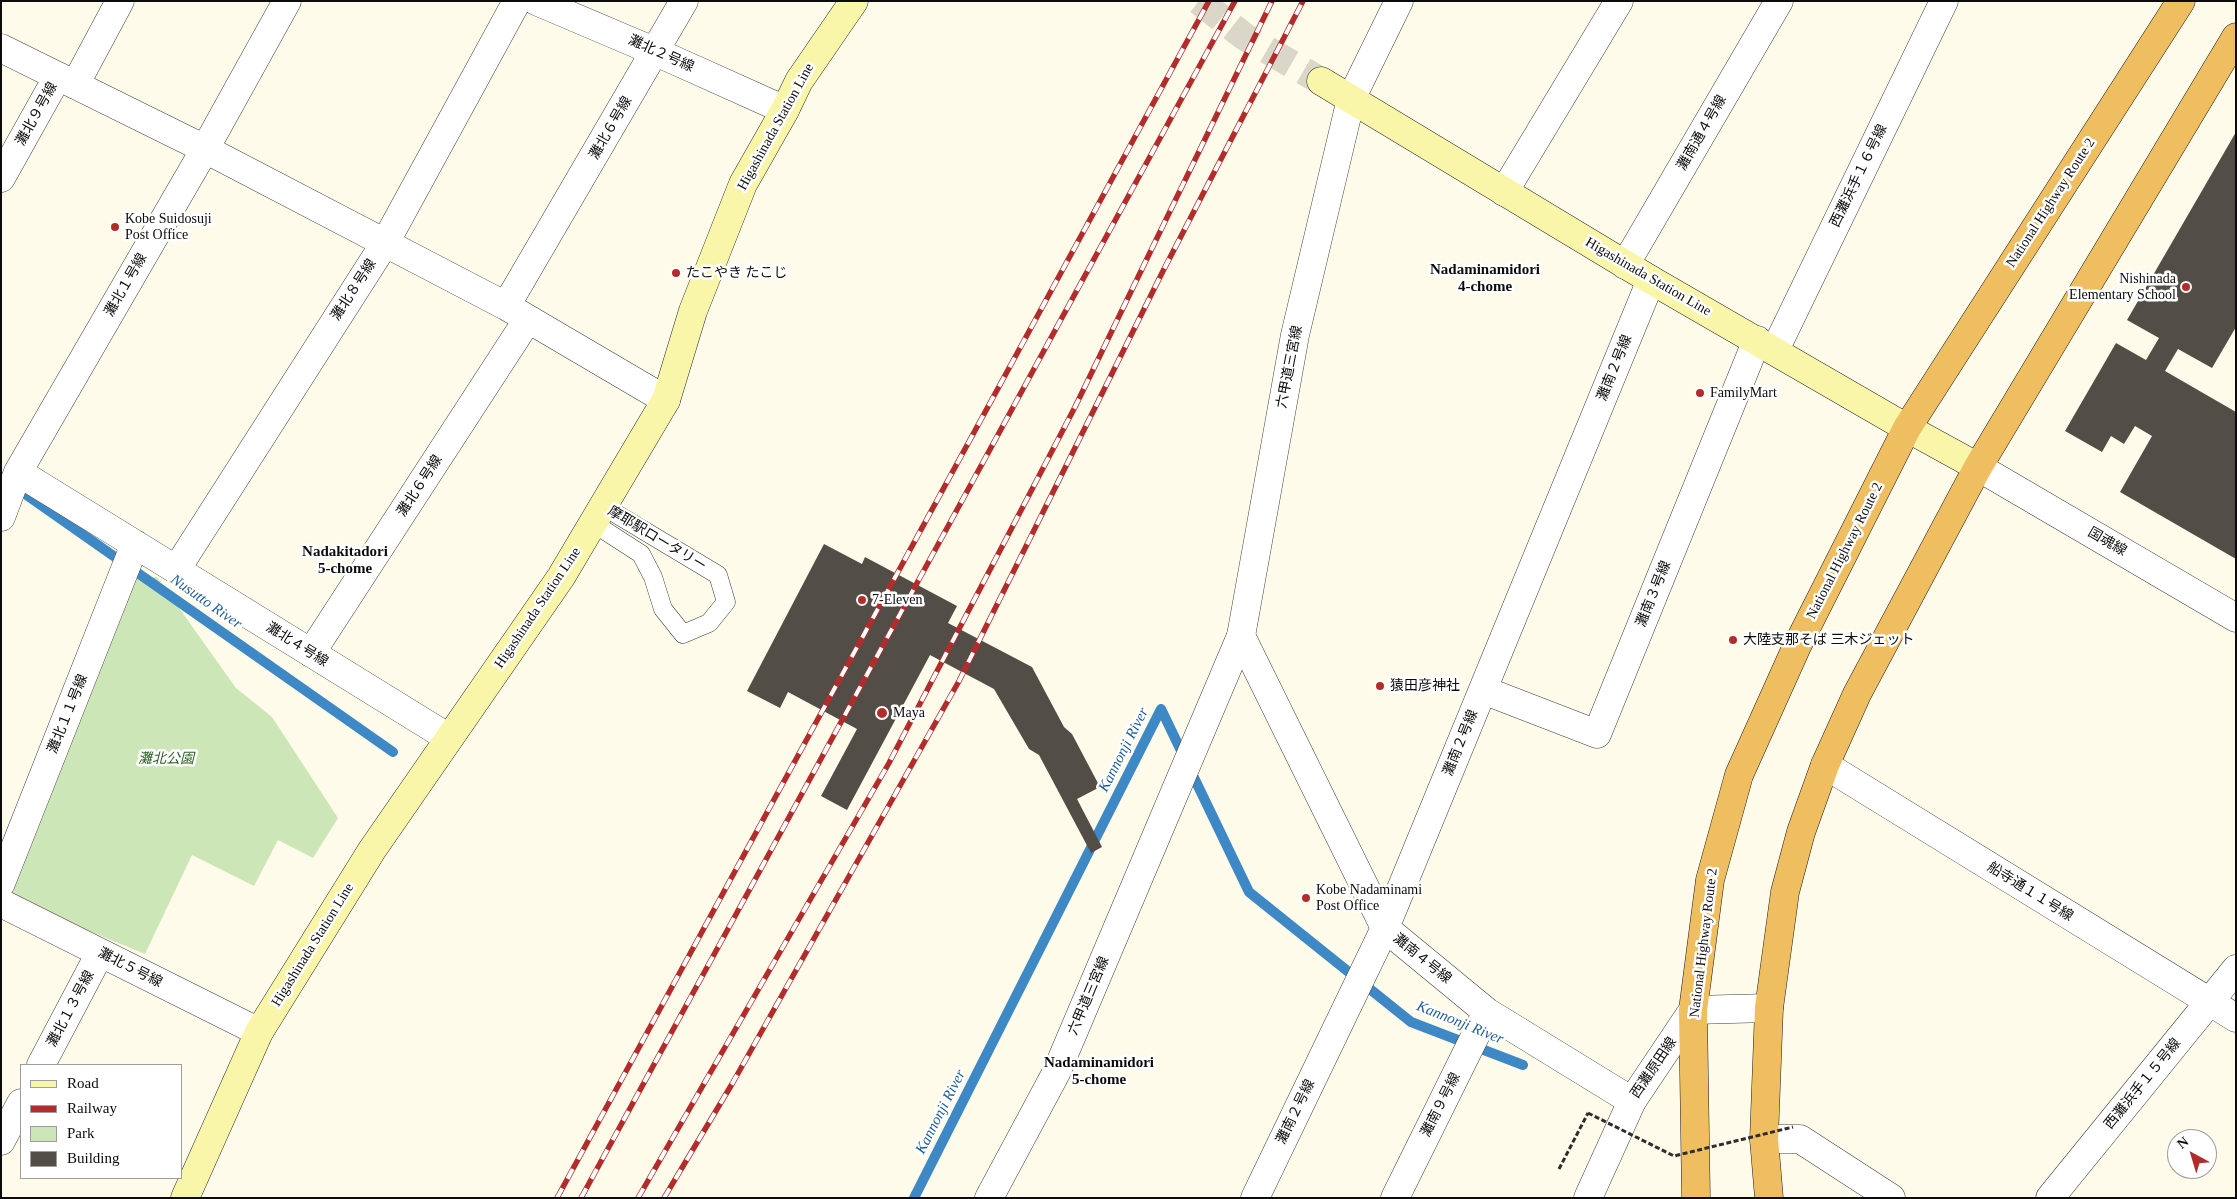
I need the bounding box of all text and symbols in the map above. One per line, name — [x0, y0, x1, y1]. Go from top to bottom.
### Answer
street label: 灘北２号線 — [626, 32, 696, 76]
street label: Higashinada Station Line — [734, 61, 818, 193]
street label: 灘北９号線 — [13, 79, 61, 149]
street label: 灘南通４号線 — [1674, 92, 1730, 174]
street label: 灘北６号線 — [586, 93, 636, 163]
street label: 西灘浜手１６号線 — [1827, 122, 1891, 230]
street label: National Highway Route 2 — [2003, 135, 2099, 271]
place label: Kobe Suidosuji Post Office — [125, 211, 212, 243]
marker: Kobe Suidosuji Post Office — [109, 221, 121, 233]
street label: Higashinada Station Line — [1582, 234, 1714, 320]
street label: 灘北１号線 — [101, 250, 151, 320]
street label: 灘北８号線 — [328, 256, 380, 324]
district label: Nadaminamidori 4-chome — [1430, 261, 1540, 296]
place label: たこやき たこじ — [686, 265, 787, 281]
marker: たこやき たこじ — [670, 267, 682, 279]
place label: Nishinada Elementary School — [2069, 271, 2176, 304]
marker: Nishinada Elementary School — [2180, 281, 2192, 293]
street label: 六甲道三宮線 — [1274, 324, 1306, 410]
street label: 灘南２号線 — [1594, 332, 1636, 404]
place label: FamilyMart — [1710, 385, 1777, 401]
marker: FamilyMart — [1694, 387, 1706, 399]
street label: 灘北６号線 — [394, 452, 446, 520]
street label: National Highway Route 2 — [1803, 480, 1887, 622]
street label: 摩耶駅ロータリー — [605, 503, 709, 575]
street label: 国魂線 — [2085, 524, 2129, 560]
district label: Nadakitadori 5-chome — [302, 543, 388, 578]
street label: Higashinada Station Line — [491, 544, 585, 672]
street label: 灘南３号線 — [1633, 558, 1675, 630]
water label: Nusutto River — [167, 571, 245, 633]
place label: 7-Eleven — [872, 592, 923, 608]
marker: 7-Eleven — [856, 594, 868, 606]
street label: 灘北４号線 — [263, 619, 331, 671]
place label: 大陸支那そば 三木ジェット — [1743, 632, 1914, 648]
marker: 大陸支那そば 三木ジェット — [1727, 634, 1739, 646]
street label: 灘北１１号線 — [44, 672, 92, 756]
place label: 猿田彦神社 — [1390, 678, 1460, 694]
marker: 猿田彦神社 — [1374, 680, 1386, 692]
place label: Maya — [893, 705, 925, 721]
water label: Kannonji River — [1095, 705, 1153, 795]
marker: Maya — [875, 706, 889, 720]
street label: 灘南２号線 — [1440, 707, 1482, 779]
park label: 灘北公園 — [138, 751, 194, 767]
street label: 船寺通１１号線 — [1984, 859, 2076, 925]
street label: National Highway Route 2 — [1686, 867, 1722, 1019]
street label: Higashinada Station Line — [268, 880, 358, 1010]
place label: Kobe Nadaminami Post Office — [1316, 882, 1422, 914]
marker: Kobe Nadaminami Post Office — [1300, 892, 1312, 904]
street label: 灘南４号線 — [1390, 930, 1454, 988]
street label: 灘北５号線 — [95, 945, 165, 991]
street label: 六甲道三宮線 — [1065, 954, 1113, 1038]
street label: 灘北１３号線 — [44, 968, 98, 1050]
water label: Kannonji River — [1414, 997, 1506, 1049]
street label: 西灘原田線 — [1627, 1034, 1681, 1102]
street label: 西灘浜手１５号線 — [2101, 1035, 2185, 1133]
district label: Nadaminamidori 5-chome — [1044, 1054, 1154, 1089]
legend — [20, 1064, 182, 1179]
water label: Kannonji River — [912, 1067, 970, 1157]
street label: 灘南９号線 — [1418, 1070, 1464, 1140]
text: Road — [67, 1075, 99, 1091]
street label: 灘南２号線 — [1273, 1077, 1319, 1147]
text: Railway — [67, 1100, 117, 1116]
text: Park — [67, 1125, 95, 1141]
north arrow — [2167, 1129, 2217, 1179]
text: N — [2174, 1134, 2192, 1152]
text: Building — [67, 1150, 120, 1166]

